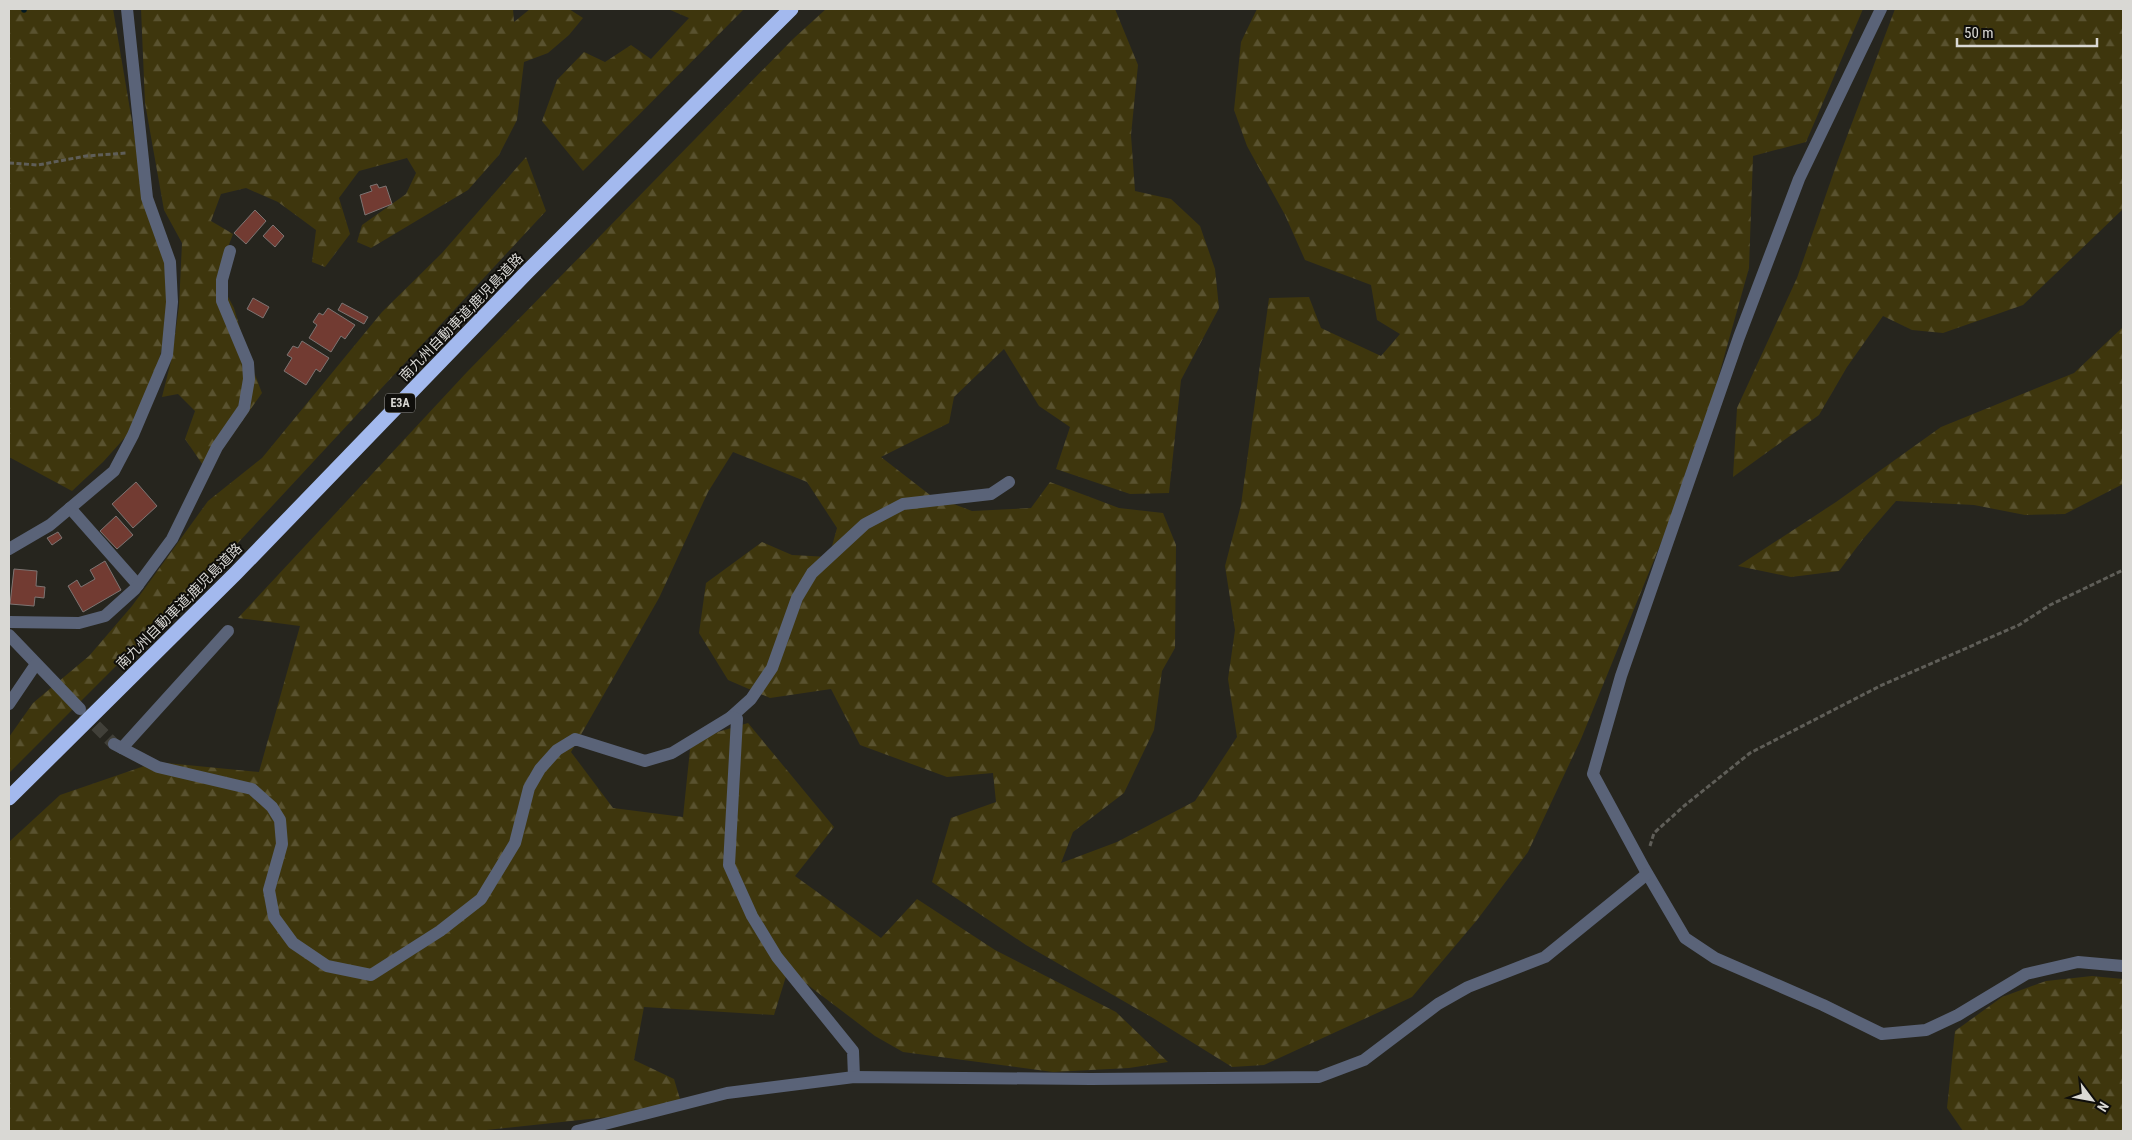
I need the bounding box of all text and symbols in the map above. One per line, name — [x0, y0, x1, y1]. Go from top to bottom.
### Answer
scale bar — [1957, 15, 2097, 47]
text: 50 m — [1964, 24, 1994, 42]
street label: 南九州自動車道;鹿児島道路 — [396, 250, 526, 384]
road number: E3A — [385, 393, 415, 412]
street label: 南九州自動車道;鹿児島道路 — [113, 540, 245, 672]
north arrow — [2067, 1075, 2117, 1125]
text: N — [2094, 1099, 2112, 1115]

